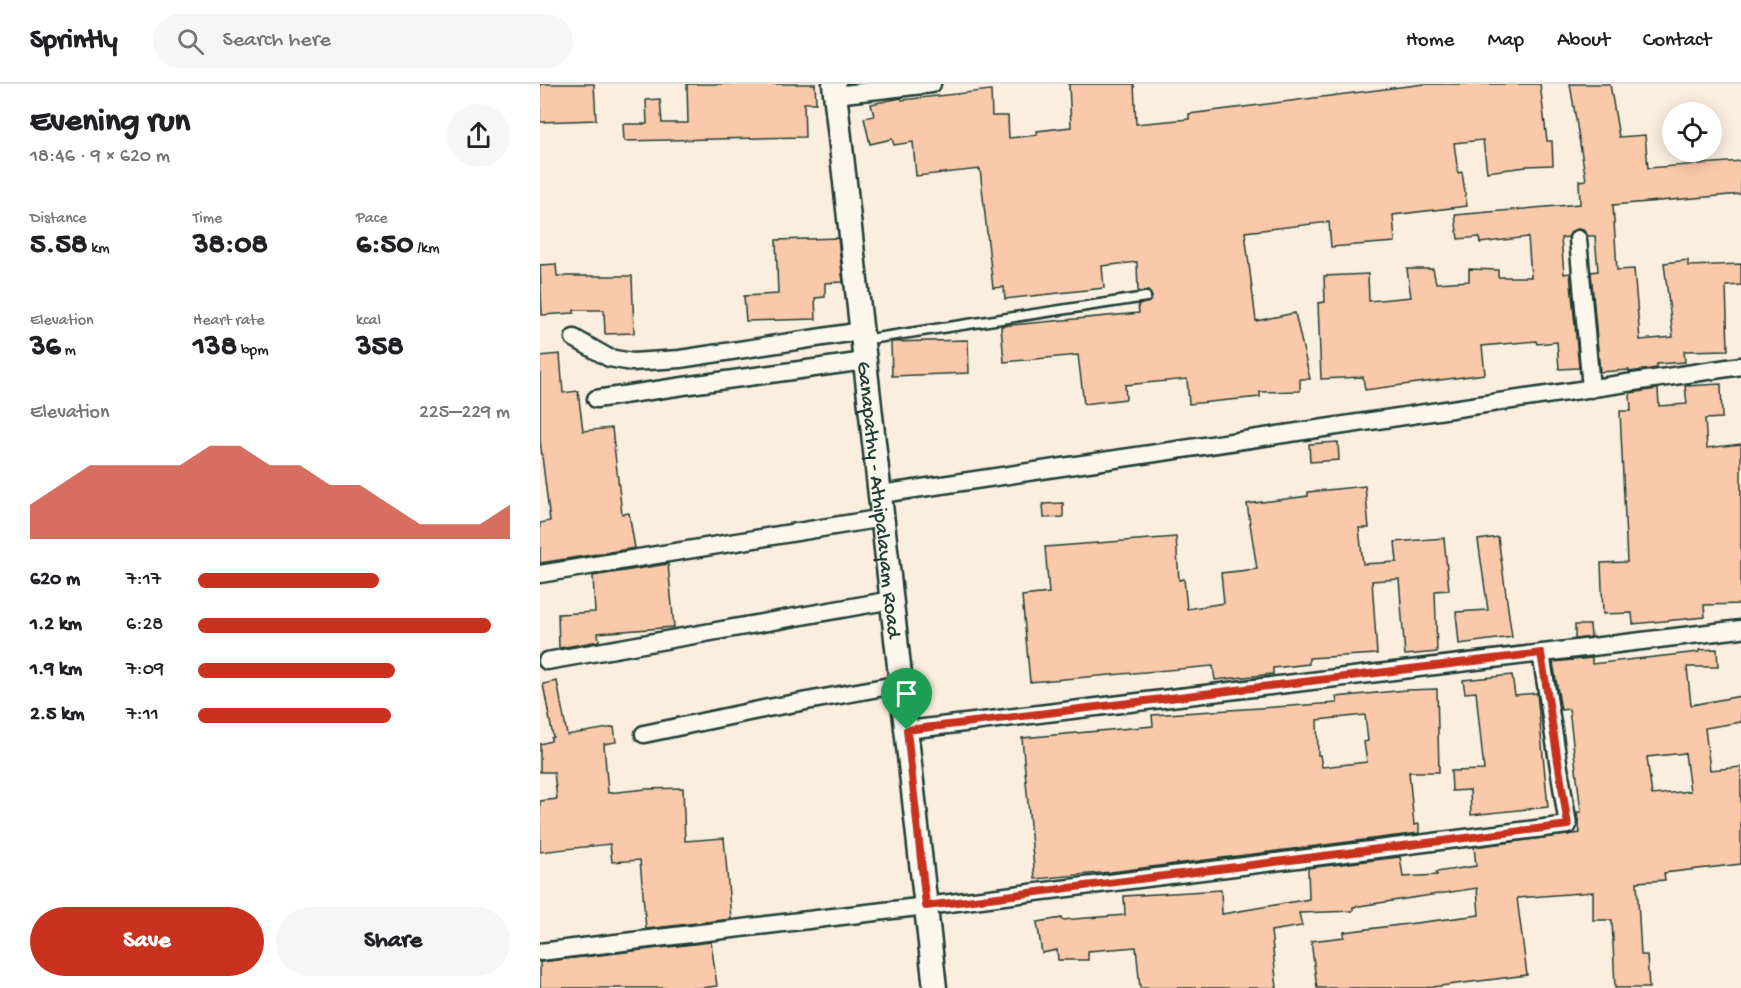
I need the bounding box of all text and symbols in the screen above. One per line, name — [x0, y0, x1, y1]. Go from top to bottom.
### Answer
search box — [153, 14, 573, 68]
text: Sprintly — [30, 25, 117, 58]
icon: search — [174, 25, 207, 58]
text: Search here — [222, 28, 331, 54]
text: Home — [1406, 29, 1454, 54]
text: Map — [1487, 29, 1524, 54]
text: About — [1557, 29, 1610, 54]
text: Contact — [1643, 29, 1711, 54]
map controls — [1662, 102, 1722, 162]
button: locate — [1662, 102, 1722, 162]
text: Evening run — [30, 104, 190, 142]
button: share — [447, 104, 510, 167]
text: 18:46 · 9 × 620 m — [30, 146, 170, 169]
text: Distance — [30, 210, 87, 229]
text: Time — [193, 210, 222, 229]
text: Pace — [356, 210, 387, 229]
text: 5.58 — [30, 229, 87, 264]
text: 38:08 — [193, 229, 268, 264]
text: 6:50 — [356, 229, 413, 264]
text: km — [87, 240, 110, 259]
text: /km — [413, 240, 440, 259]
text: Elevation — [30, 312, 94, 331]
text: Heart rate — [193, 312, 265, 331]
text: kcal — [356, 312, 381, 331]
text: 36 — [30, 331, 61, 366]
text: 138 — [193, 331, 237, 366]
text: 358 — [356, 331, 404, 366]
text: m — [61, 342, 76, 361]
text: bpm — [237, 342, 269, 361]
street label: Ganapathy - Athipalayam Road — [849, 360, 905, 641]
text: Elevation — [30, 402, 110, 425]
text: 225–229 m — [419, 402, 510, 425]
text: 620 m — [30, 569, 80, 592]
text: 7:17 — [126, 569, 161, 592]
text: 1.2 km — [30, 614, 82, 637]
text: 6:28 — [126, 614, 163, 637]
text: 1.9 km — [30, 659, 82, 682]
text: 7:09 — [126, 659, 164, 682]
pin — [881, 668, 932, 730]
icon: arrive — [890, 677, 923, 710]
text: 2.5 km — [30, 704, 84, 727]
text: 7:11 — [126, 704, 159, 727]
button: Save — [30, 907, 264, 976]
button: Share — [276, 907, 510, 976]

